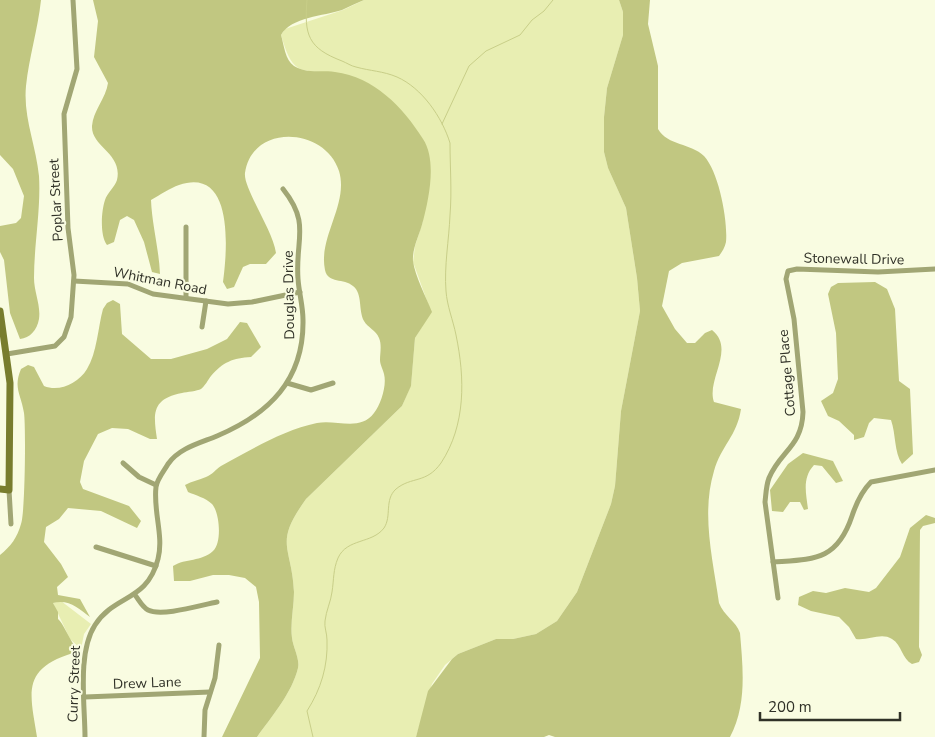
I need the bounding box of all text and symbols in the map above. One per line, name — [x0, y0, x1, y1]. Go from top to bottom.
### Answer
street label: Poplar Street — [44, 158, 68, 242]
street label: Stonewall Drive — [804, 249, 904, 269]
street label: Douglas Drive — [279, 250, 299, 340]
street label: Whitman Road — [112, 263, 208, 299]
street label: Cottage Place — [774, 329, 800, 417]
street label: Curry Street — [63, 645, 85, 723]
street label: Drew Lane — [112, 672, 182, 694]
scale bar — [760, 690, 900, 722]
text: 200 m — [768, 697, 812, 717]

